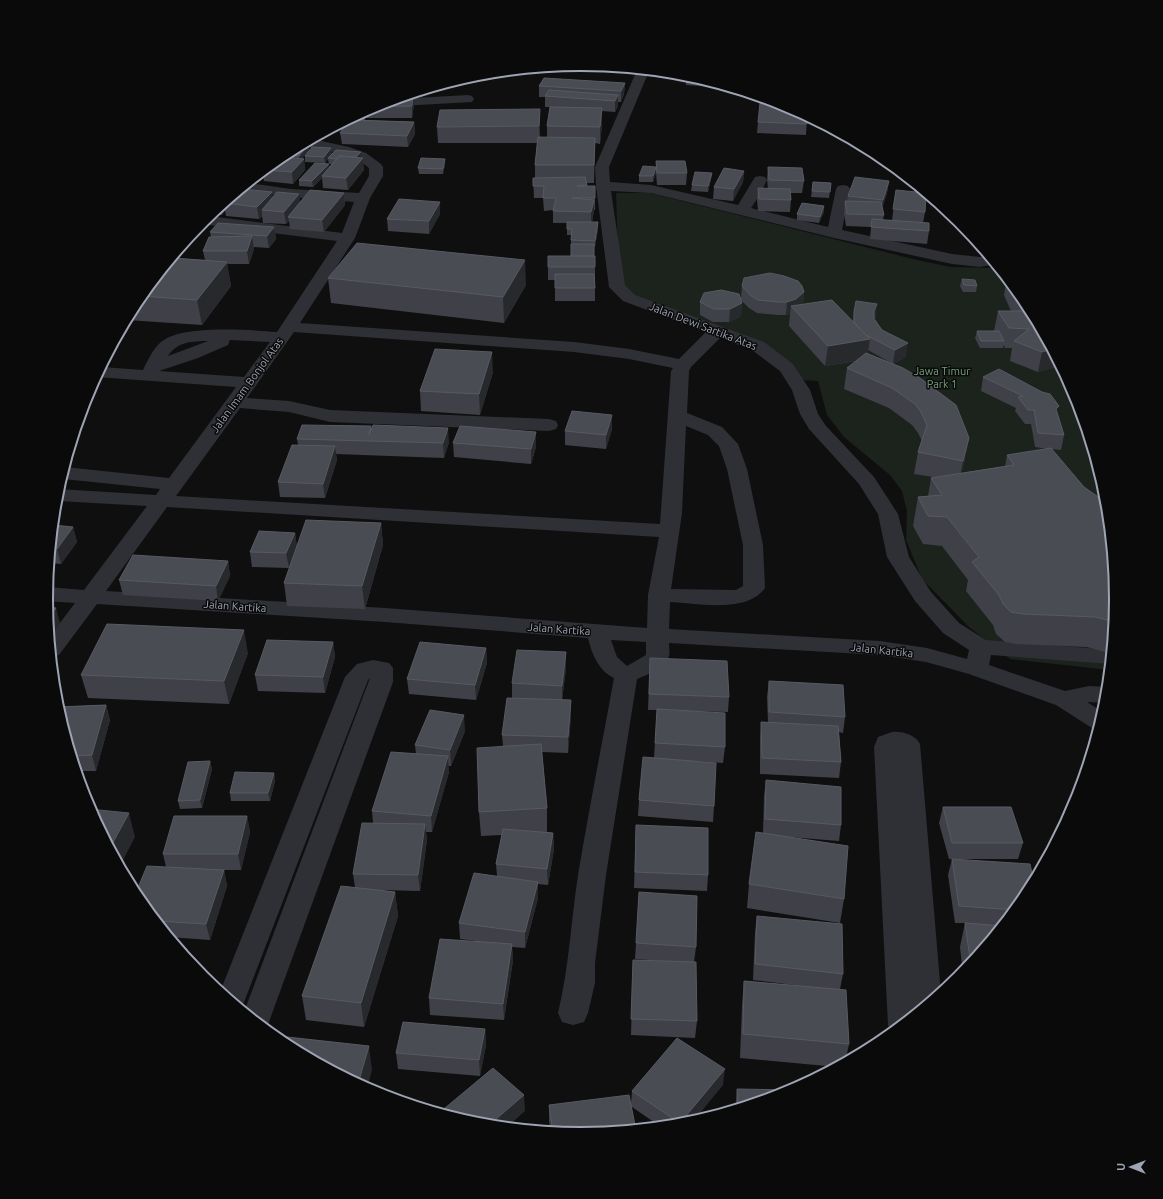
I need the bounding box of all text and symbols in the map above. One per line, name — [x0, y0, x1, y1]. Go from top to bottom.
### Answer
street label: Jalan Dewi Sartika Atas — [648, 300, 759, 352]
street label: Jalan Imam Bonjol Atas — [208, 335, 286, 435]
park label: Jawa Timur Park 1 — [914, 365, 971, 390]
street label: Jalan Kartika — [203, 598, 267, 614]
street label: Jalan Kartika — [527, 621, 591, 637]
street label: Jalan Kartika — [850, 641, 914, 659]
north arrow — [1111, 1147, 1151, 1187]
text: U — [1115, 1163, 1127, 1171]

